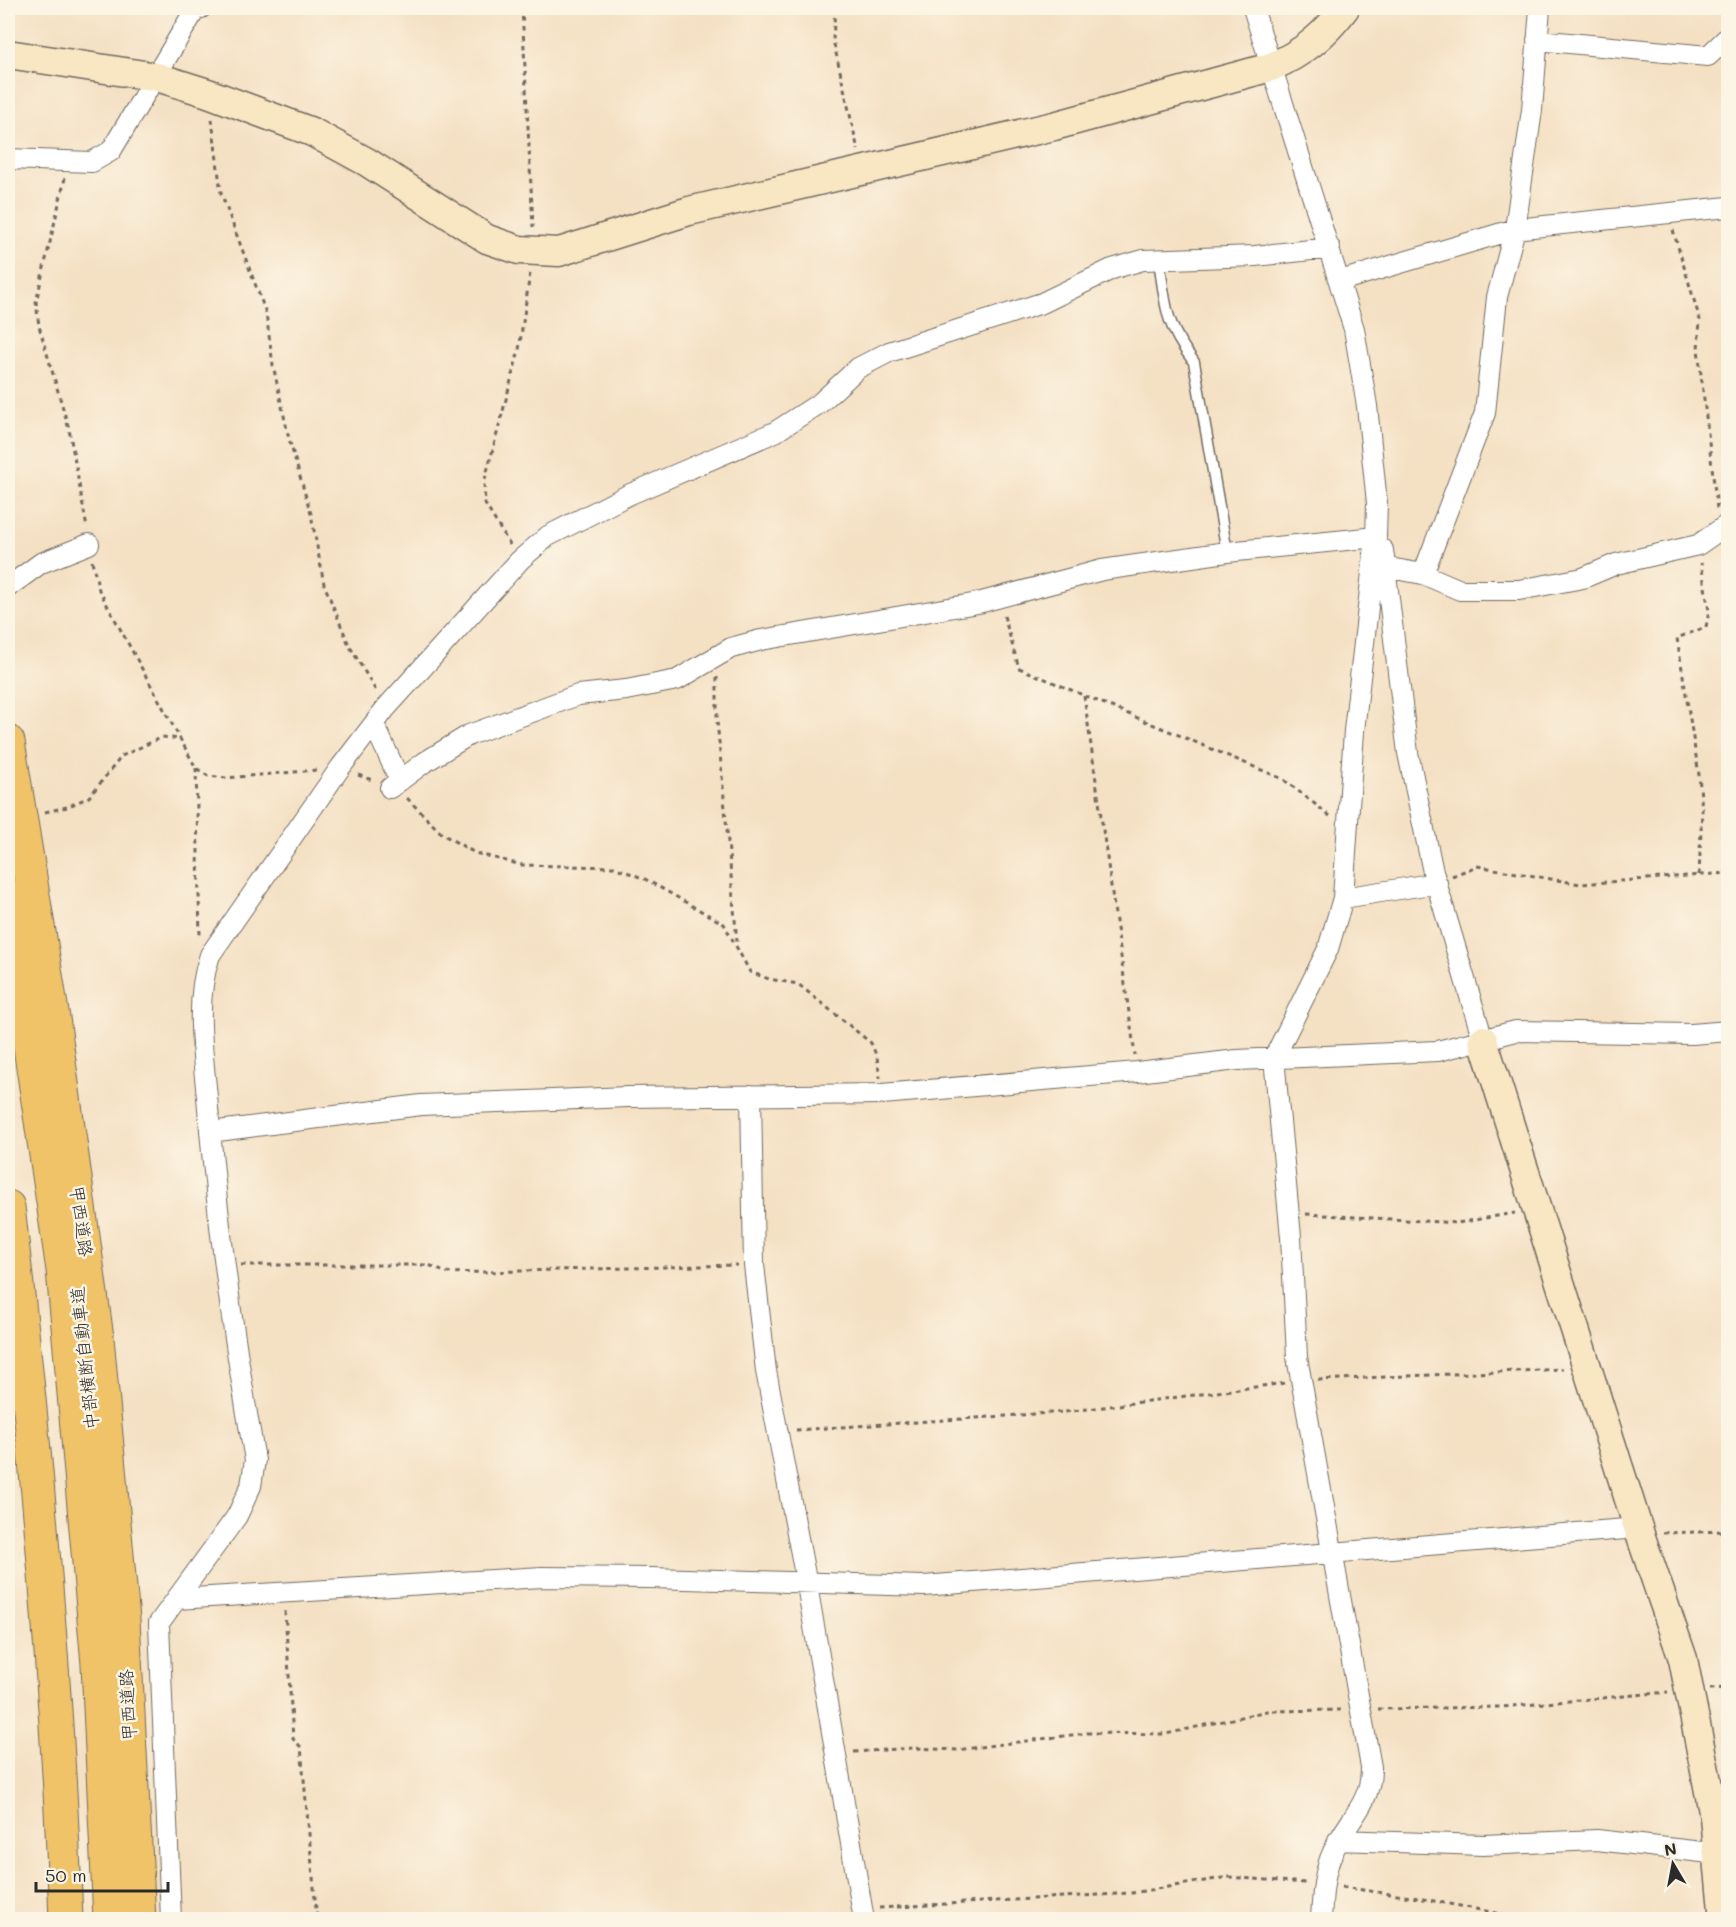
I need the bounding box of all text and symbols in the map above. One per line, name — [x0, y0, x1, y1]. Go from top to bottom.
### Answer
street label: 甲西道路 — [65, 1184, 99, 1258]
street label: 中部横断自動車道 — [65, 1285, 103, 1431]
street label: 甲西道路 — [113, 1668, 141, 1742]
north arrow — [1643, 1834, 1703, 1894]
text: N — [1662, 1837, 1678, 1860]
scale bar — [36, 1855, 168, 1893]
text: 50 m — [45, 1863, 87, 1887]

